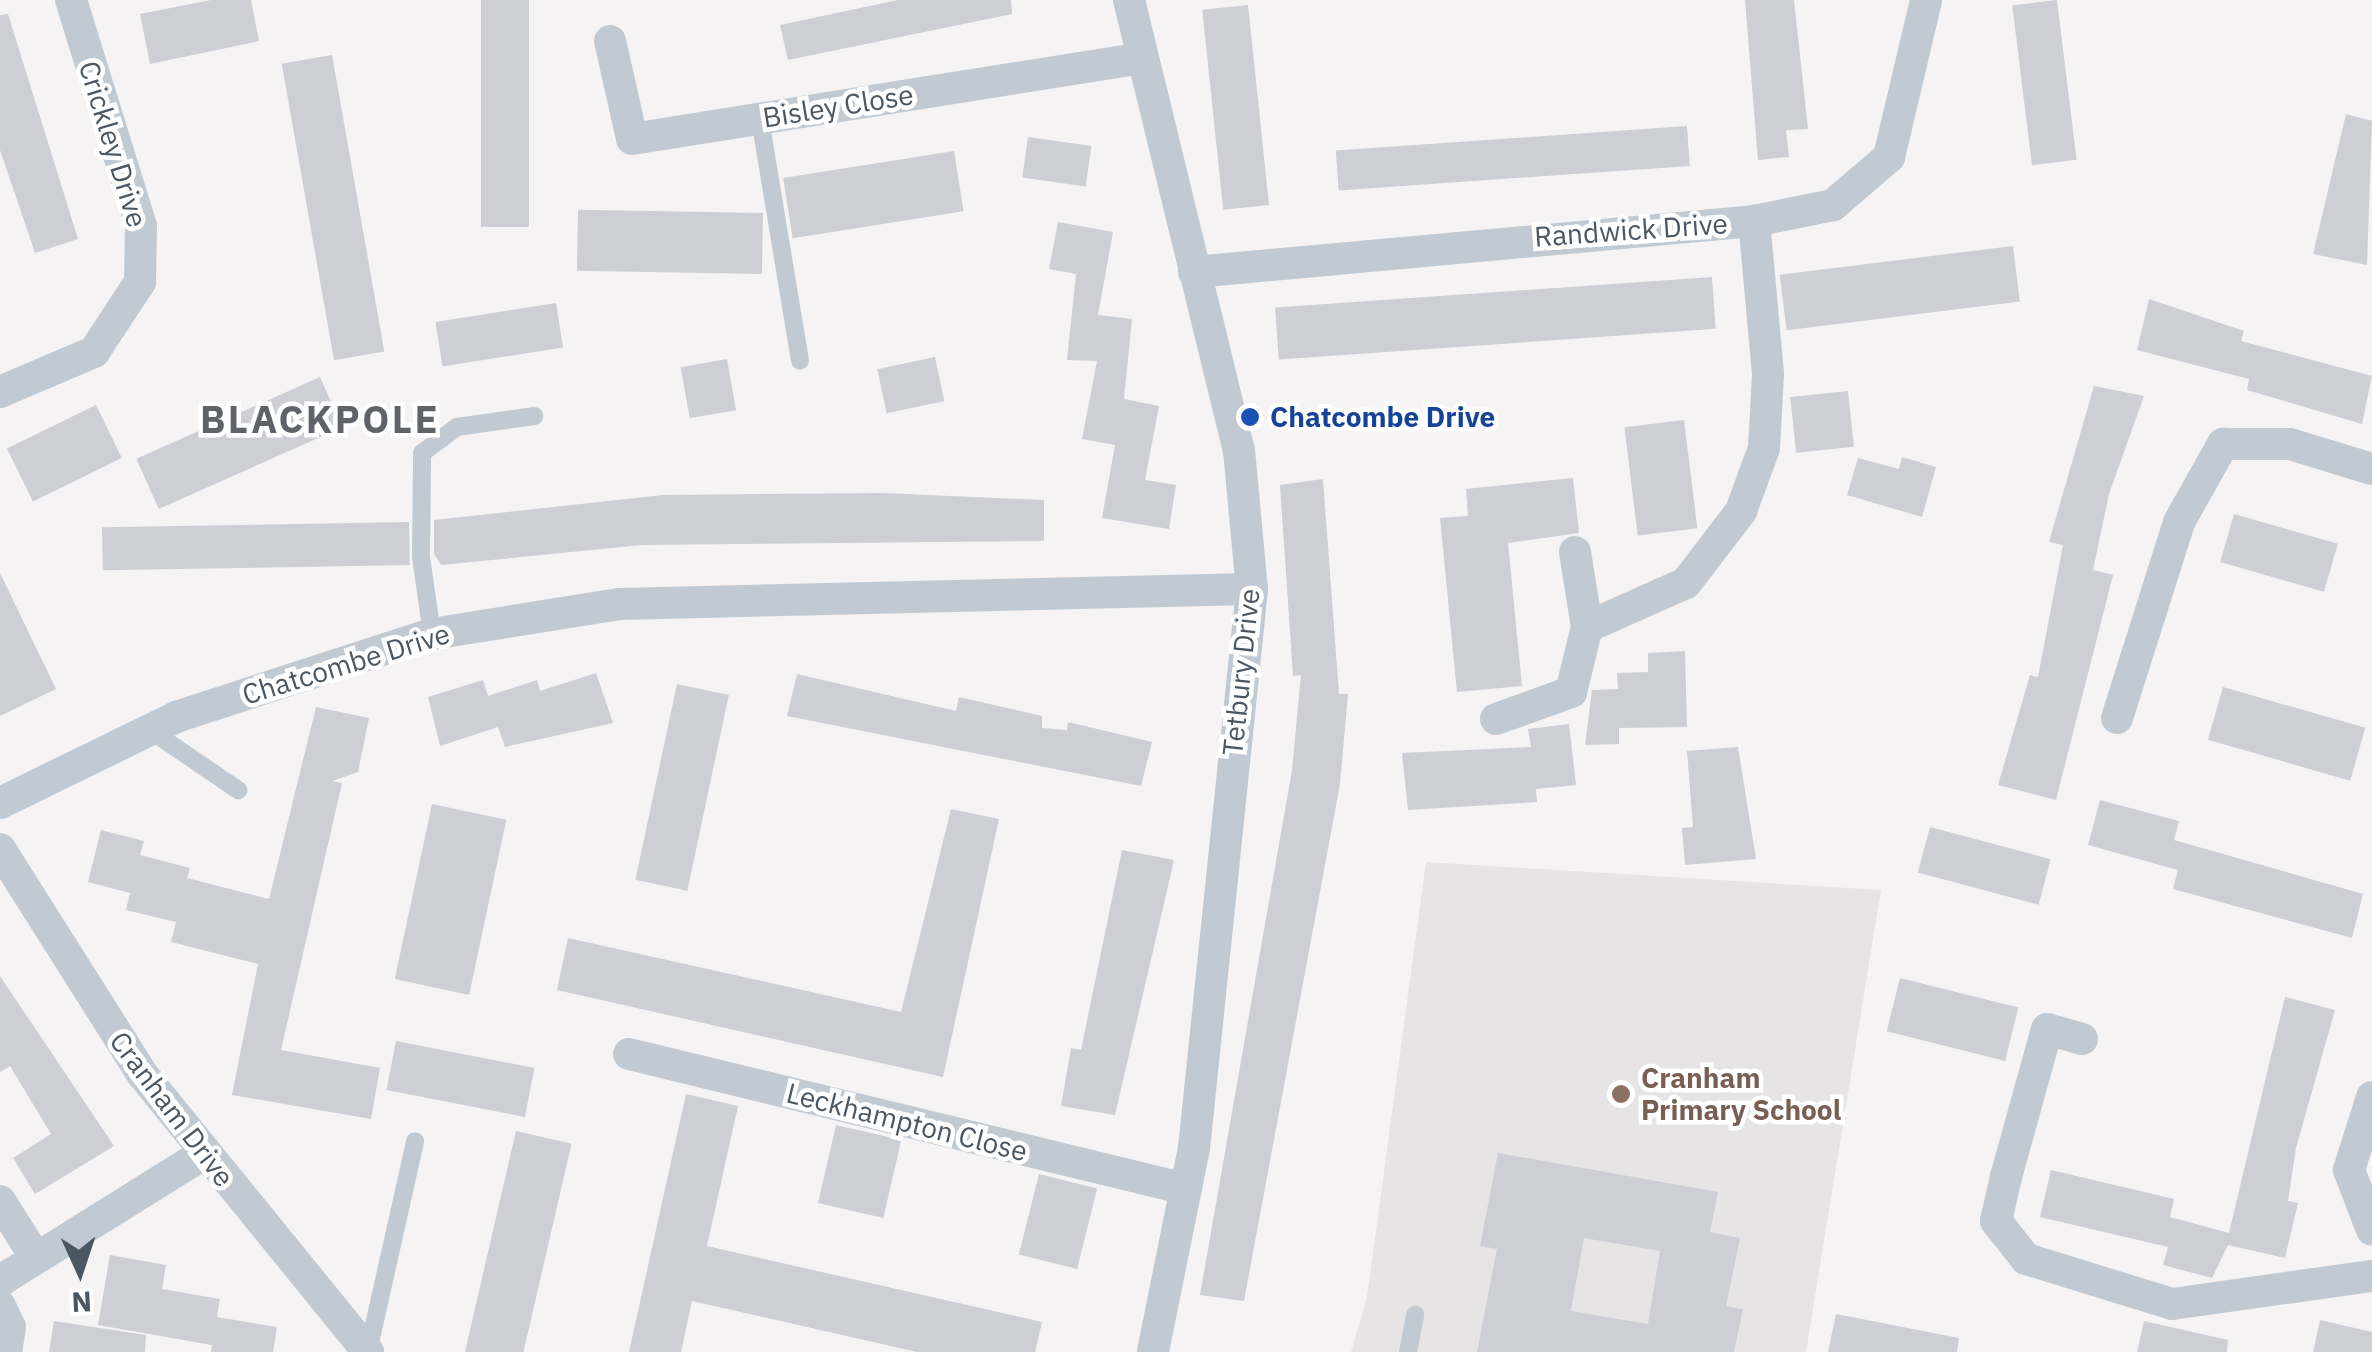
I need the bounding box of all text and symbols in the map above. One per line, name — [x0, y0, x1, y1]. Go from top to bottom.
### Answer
street label: Crickley Drive — [72, 57, 154, 231]
street label: Bisley Close — [760, 78, 916, 134]
street label: Randwick Drive — [1533, 206, 1729, 254]
district label: BLACKPOLE — [200, 396, 440, 442]
place label: Chatcombe Drive — [1270, 400, 1495, 434]
marker: Chatcombe Drive — [1239, 406, 1261, 428]
street label: Tetbury Drive — [1216, 587, 1266, 757]
street label: Chatcombe Drive — [238, 616, 454, 712]
street label: Cranham Drive — [103, 1025, 241, 1193]
place label: Cranham Primary School — [1641, 1061, 1841, 1127]
street label: Leckhampton Close — [783, 1076, 1031, 1168]
marker: Cranham Primary School — [1610, 1083, 1632, 1105]
north arrow — [30, 1222, 130, 1322]
text: N — [71, 1283, 93, 1321]

